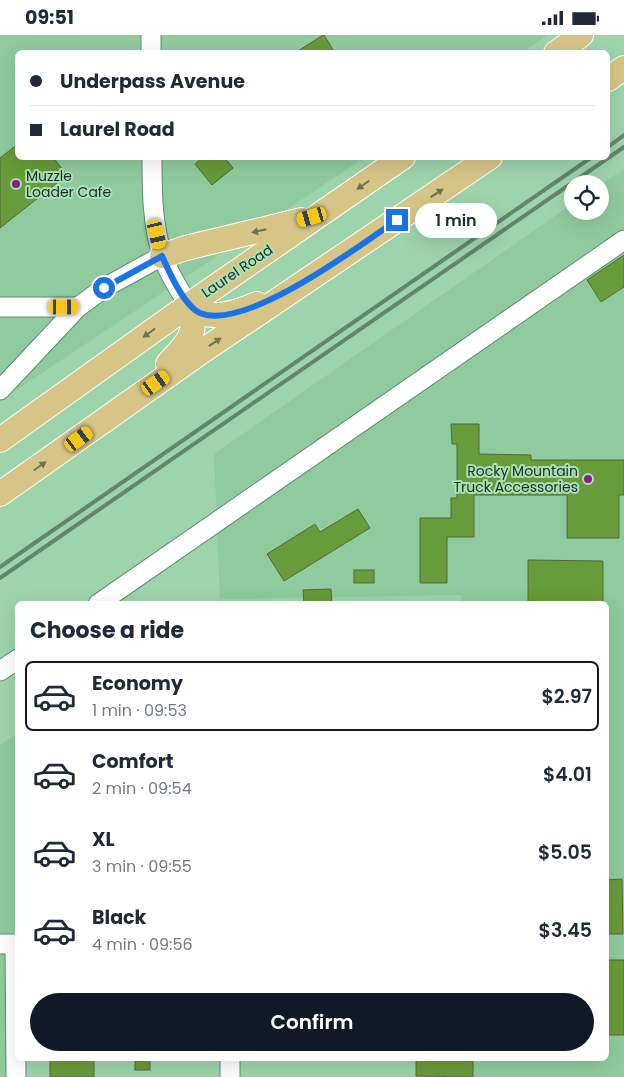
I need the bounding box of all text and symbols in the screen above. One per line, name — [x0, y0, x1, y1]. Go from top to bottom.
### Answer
text: 09:51 — [25, 4, 74, 31]
text: Underpass Avenue — [60, 68, 245, 95]
text: Laurel Road — [60, 116, 175, 143]
place label: Muzzle Loader Cafe — [26, 166, 111, 202]
map controls — [564, 175, 609, 220]
button: locate — [564, 175, 609, 220]
marker: Muzzle Loader Cafe — [10, 178, 22, 190]
one-way arrow — [356, 180, 370, 190]
one-way arrow — [431, 188, 444, 198]
callout: 1 min — [414, 203, 497, 237]
car — [295, 206, 328, 228]
route end — [386, 209, 408, 231]
text: 1 min — [435, 209, 477, 232]
car — [146, 218, 167, 250]
one-way arrow — [251, 227, 266, 235]
street label: Laurel Road — [197, 240, 277, 302]
route start — [93, 277, 115, 299]
car — [49, 300, 79, 315]
one-way arrow — [143, 328, 156, 338]
one-way arrow — [209, 337, 222, 347]
car — [139, 368, 172, 398]
car — [62, 424, 95, 454]
one-way arrow — [33, 461, 47, 471]
place label: Rocky Mountain Truck Accessories — [453, 461, 578, 497]
marker: Rocky Mountain Truck Accessories — [582, 473, 594, 485]
text: Choose a ride — [30, 615, 184, 646]
text: Economy — [92, 670, 183, 697]
icon: car — [32, 674, 77, 719]
text: $2.97 — [541, 683, 592, 710]
text: 1 min · 09:53 — [92, 699, 187, 722]
text: Comfort — [92, 748, 174, 775]
icon: car — [32, 752, 77, 797]
text: $4.01 — [543, 761, 592, 788]
text: 2 min · 09:54 — [92, 777, 192, 800]
text: XL — [92, 826, 115, 853]
icon: car — [32, 830, 77, 875]
text: $5.05 — [538, 839, 592, 866]
text: 3 min · 09:55 — [92, 855, 192, 878]
text: Black — [92, 904, 146, 931]
icon: car — [32, 908, 77, 953]
text: $3.45 — [538, 917, 592, 944]
text: 4 min · 09:56 — [92, 933, 193, 956]
button: Confirm — [30, 993, 594, 1051]

